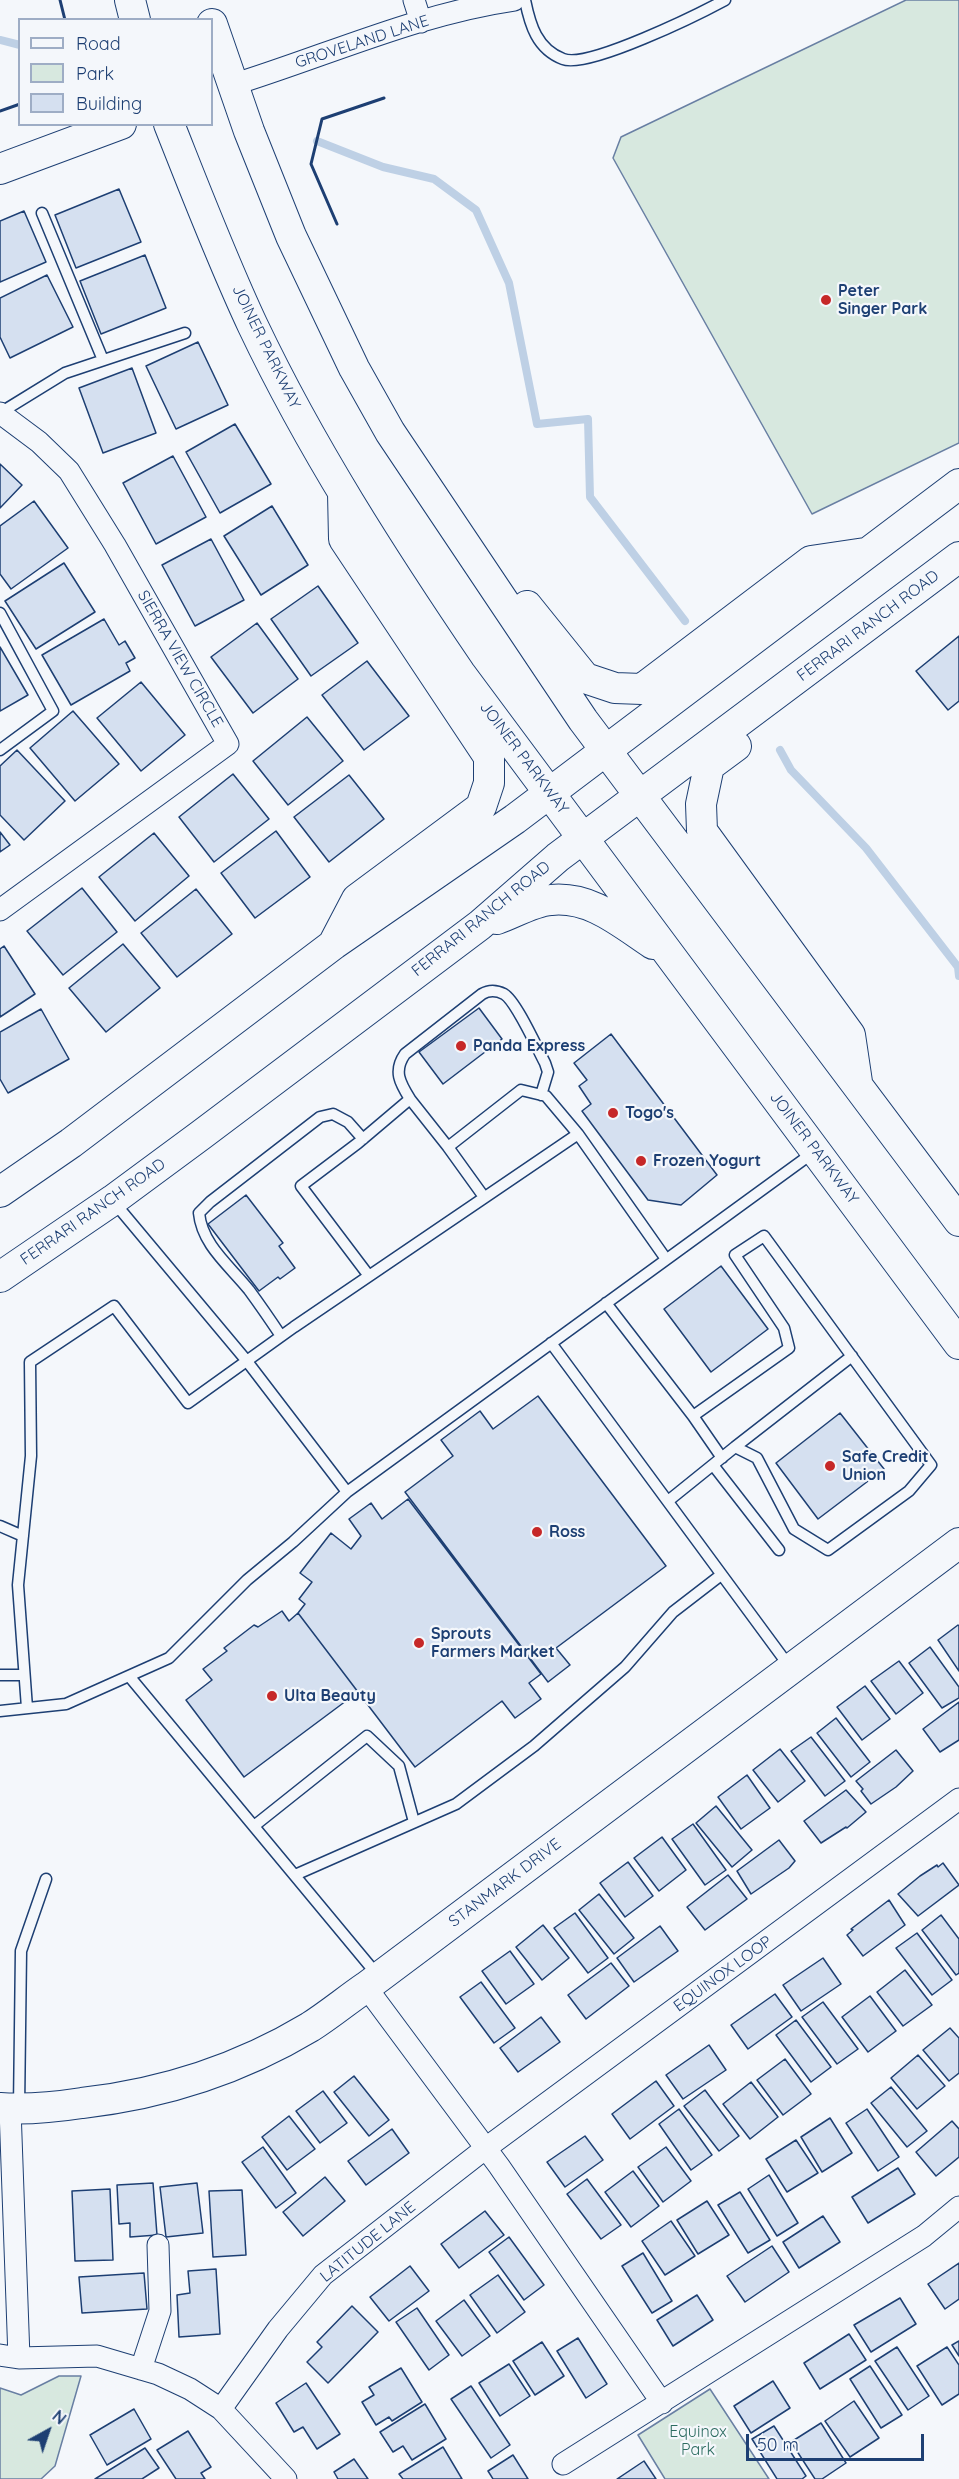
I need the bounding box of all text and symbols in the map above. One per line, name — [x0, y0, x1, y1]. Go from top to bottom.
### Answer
street label: GROVELAND LANE — [293, 11, 431, 73]
legend — [18, 18, 213, 126]
text: Road — [76, 32, 121, 55]
text: Park — [76, 62, 114, 85]
text: Building — [76, 92, 142, 115]
place label: Peter Singer Park — [838, 281, 927, 319]
street label: JOINER PARKWAY — [228, 282, 304, 412]
marker: Peter Singer Park — [819, 293, 833, 307]
street label: FERRARI RANCH ROAD — [793, 566, 943, 686]
street label: SIERRA VIEW CIRCLE — [133, 587, 227, 731]
street label: JOINER PARKWAY — [476, 698, 572, 818]
street label: FERRARI RANCH ROAD — [408, 857, 554, 981]
place label: Panda Express — [473, 1036, 585, 1056]
marker: Panda Express — [454, 1039, 468, 1053]
street label: JOINER PARKWAY — [766, 1088, 862, 1208]
place label: Togo's — [625, 1103, 674, 1123]
marker: Togo's — [606, 1106, 620, 1120]
place label: Frozen Yogurt — [653, 1151, 761, 1171]
marker: Frozen Yogurt — [634, 1154, 648, 1168]
street label: FERRARI RANCH ROAD — [17, 1155, 169, 1269]
place label: Safe Credit Union — [842, 1447, 928, 1485]
marker: Safe Credit Union — [823, 1459, 837, 1473]
place label: Ross — [549, 1522, 585, 1542]
marker: Ross — [530, 1525, 544, 1539]
place label: Sprouts Farmers Market — [431, 1624, 555, 1662]
marker: Sprouts Farmers Market — [412, 1636, 426, 1650]
place label: Ulta Beauty — [284, 1686, 376, 1706]
marker: Ulta Beauty — [265, 1689, 279, 1703]
street label: STANMARK DRIVE — [445, 1835, 565, 1931]
street label: EQUINOX LOOP — [670, 1932, 776, 2016]
street label: LATITUDE LANE — [316, 2198, 420, 2286]
north arrow — [18, 2401, 78, 2461]
text: N — [49, 2406, 70, 2429]
park label: Equinox Park — [669, 2422, 727, 2460]
scale bar — [749, 2422, 928, 2460]
text: 50 m — [757, 2433, 799, 2456]

